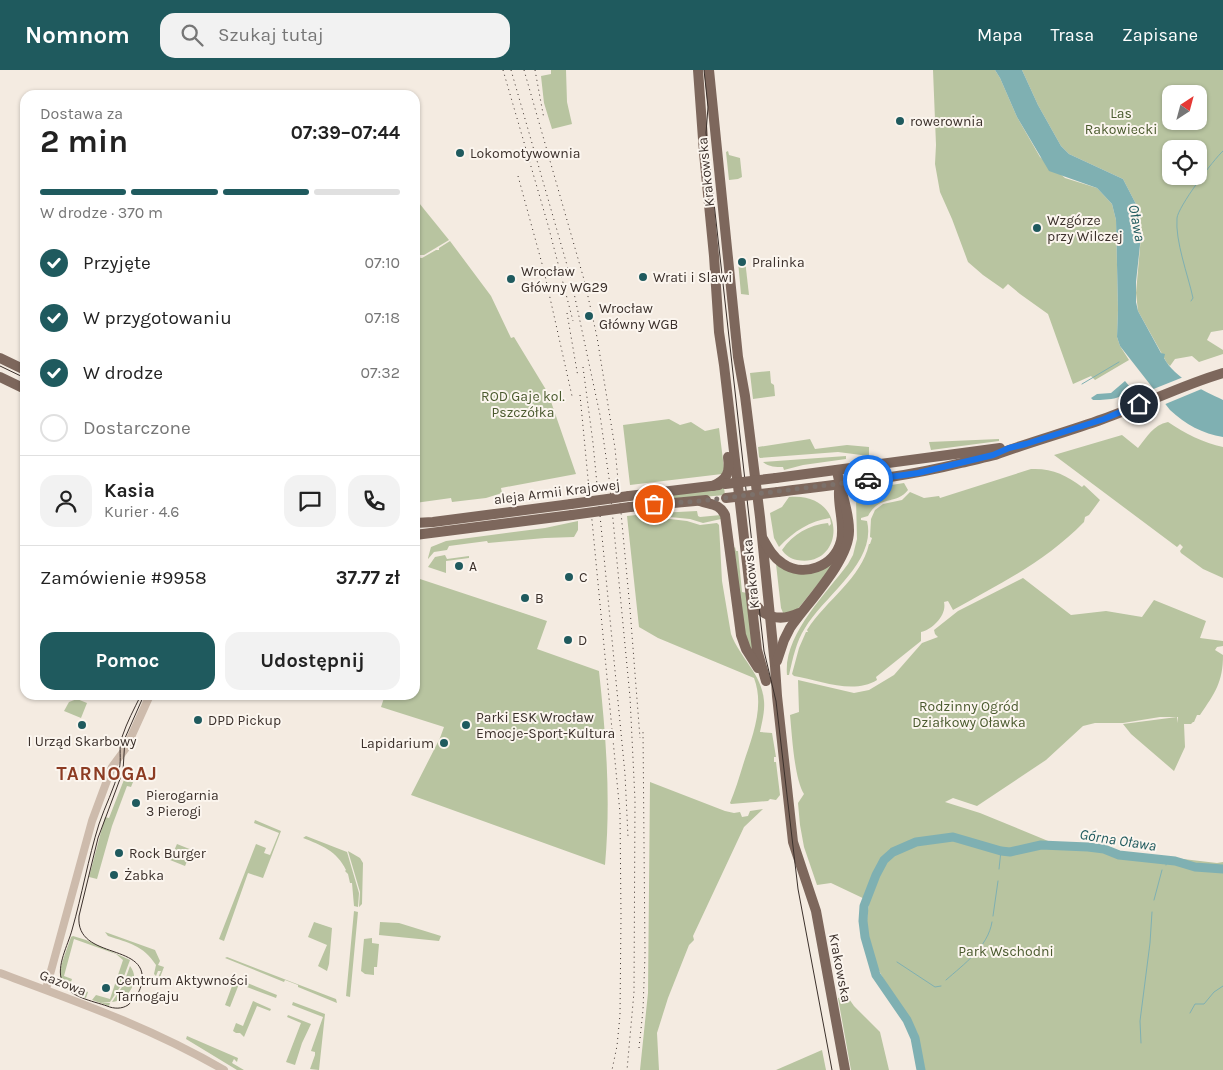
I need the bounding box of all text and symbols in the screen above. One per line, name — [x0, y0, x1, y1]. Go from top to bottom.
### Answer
search box — [160, 13, 510, 58]
text: Nomnom — [25, 21, 130, 49]
icon: search — [178, 21, 206, 49]
text: Szukaj tutaj — [218, 24, 324, 46]
text: Mapa — [977, 24, 1023, 46]
text: Trasa — [1051, 24, 1094, 46]
text: Zapisane — [1122, 24, 1198, 46]
north arrow — [1162, 85, 1208, 130]
map controls — [1162, 85, 1207, 185]
text: Dostawa za — [40, 104, 123, 123]
park label: Las Rakowiecki — [1085, 105, 1157, 138]
place label: rowerownia — [910, 113, 983, 130]
marker: rowerownia — [894, 115, 906, 127]
text: 07:39–07:44 — [291, 122, 400, 144]
text: 2 min — [40, 123, 128, 160]
street label: Krakowska — [694, 136, 718, 208]
button: locate — [1162, 140, 1207, 185]
place label: Lokomotywownia — [470, 145, 581, 162]
marker: Lokomotywownia — [454, 147, 466, 159]
text: W drodze · 370 m — [40, 203, 163, 222]
water label: Oława — [1125, 203, 1149, 243]
place label: Wzgórze przy Wilczej — [1047, 212, 1123, 245]
marker: Wzgórze przy Wilczej — [1031, 222, 1043, 234]
icon: check — [40, 249, 68, 277]
text: Przyjęte — [83, 252, 151, 274]
text: 07:10 — [365, 253, 400, 272]
place label: Pralinka — [752, 254, 805, 271]
marker: Pralinka — [736, 256, 748, 268]
place label: Wrocław Główny WG29 — [521, 263, 608, 296]
place label: Wrati i Slawi — [653, 269, 733, 286]
marker: Wrati i Slawi — [637, 271, 649, 283]
marker: Wrocław Główny WG29 — [505, 273, 517, 285]
place label: Wrocław Główny WGB — [599, 300, 678, 333]
icon: check — [40, 304, 68, 332]
text: W przygotowaniu — [83, 307, 232, 329]
text: 07:18 — [364, 308, 400, 327]
marker: Wrocław Główny WGB — [583, 310, 595, 322]
icon: check — [40, 359, 68, 387]
text: W drodze — [83, 362, 163, 384]
text: 07:32 — [361, 363, 400, 382]
pin — [1118, 383, 1160, 425]
park label: ROD Gaje kol. Pszczółka — [481, 388, 565, 421]
icon: home — [1125, 390, 1153, 418]
text: Dostarczone — [83, 417, 191, 439]
courier — [843, 455, 893, 505]
icon: car — [854, 466, 882, 494]
button: person — [40, 475, 92, 527]
button: chat — [284, 475, 336, 527]
button: phone — [348, 475, 400, 527]
street label: aleja Armii Krajowej — [493, 476, 621, 508]
text: Kasia — [104, 480, 155, 502]
pin — [633, 483, 675, 525]
icon: bag — [640, 490, 668, 518]
text: Kurier · 4.6 — [104, 502, 179, 521]
street label: Krakowska — [739, 538, 763, 610]
place label: A — [469, 558, 477, 575]
marker: A — [453, 560, 465, 572]
text: Zamówienie #9958 — [40, 567, 207, 589]
text: 37.77 zł — [336, 567, 400, 589]
place label: C — [579, 569, 588, 586]
marker: C — [563, 571, 575, 583]
place label: B — [535, 590, 544, 607]
marker: B — [519, 592, 531, 604]
button: Pomoc — [40, 632, 215, 690]
button: Udostępnij — [225, 632, 400, 690]
place label: D — [578, 632, 587, 649]
marker: D — [562, 634, 574, 646]
park label: Rodzinny Ogród Działkowy Oławka — [912, 698, 1026, 731]
place label: Parki ESK Wrocław Emocje-Sport-Kultura — [476, 709, 615, 742]
place label: DPD Pickup — [208, 712, 281, 729]
marker: DPD Pickup — [192, 714, 204, 726]
marker: I Urząd Skarbowy — [76, 719, 88, 731]
marker: Parki ESK Wrocław Emocje-Sport-Kultura — [460, 719, 472, 731]
place label: I Urząd Skarbowy — [27, 733, 137, 750]
place label: Lapidarium — [361, 735, 434, 752]
marker: Lapidarium — [438, 737, 450, 749]
district label: TARNOGAJ — [56, 763, 158, 785]
place label: Pierogarnia 3 Pierogi — [146, 787, 219, 820]
marker: Pierogarnia 3 Pierogi — [130, 797, 142, 809]
water label: Górna Oława — [1078, 825, 1158, 855]
place label: Rock Burger — [129, 845, 207, 862]
marker: Rock Burger — [113, 847, 125, 859]
place label: Żabka — [124, 867, 164, 884]
marker: Żabka — [108, 869, 120, 881]
street label: Krakowska — [825, 932, 855, 1004]
park label: Park Wschodni — [958, 943, 1054, 960]
street label: Gazowa — [37, 966, 89, 1000]
place label: Centrum Aktywności Tarnogaju — [116, 972, 248, 1005]
marker: Centrum Aktywności Tarnogaju — [100, 982, 112, 994]

